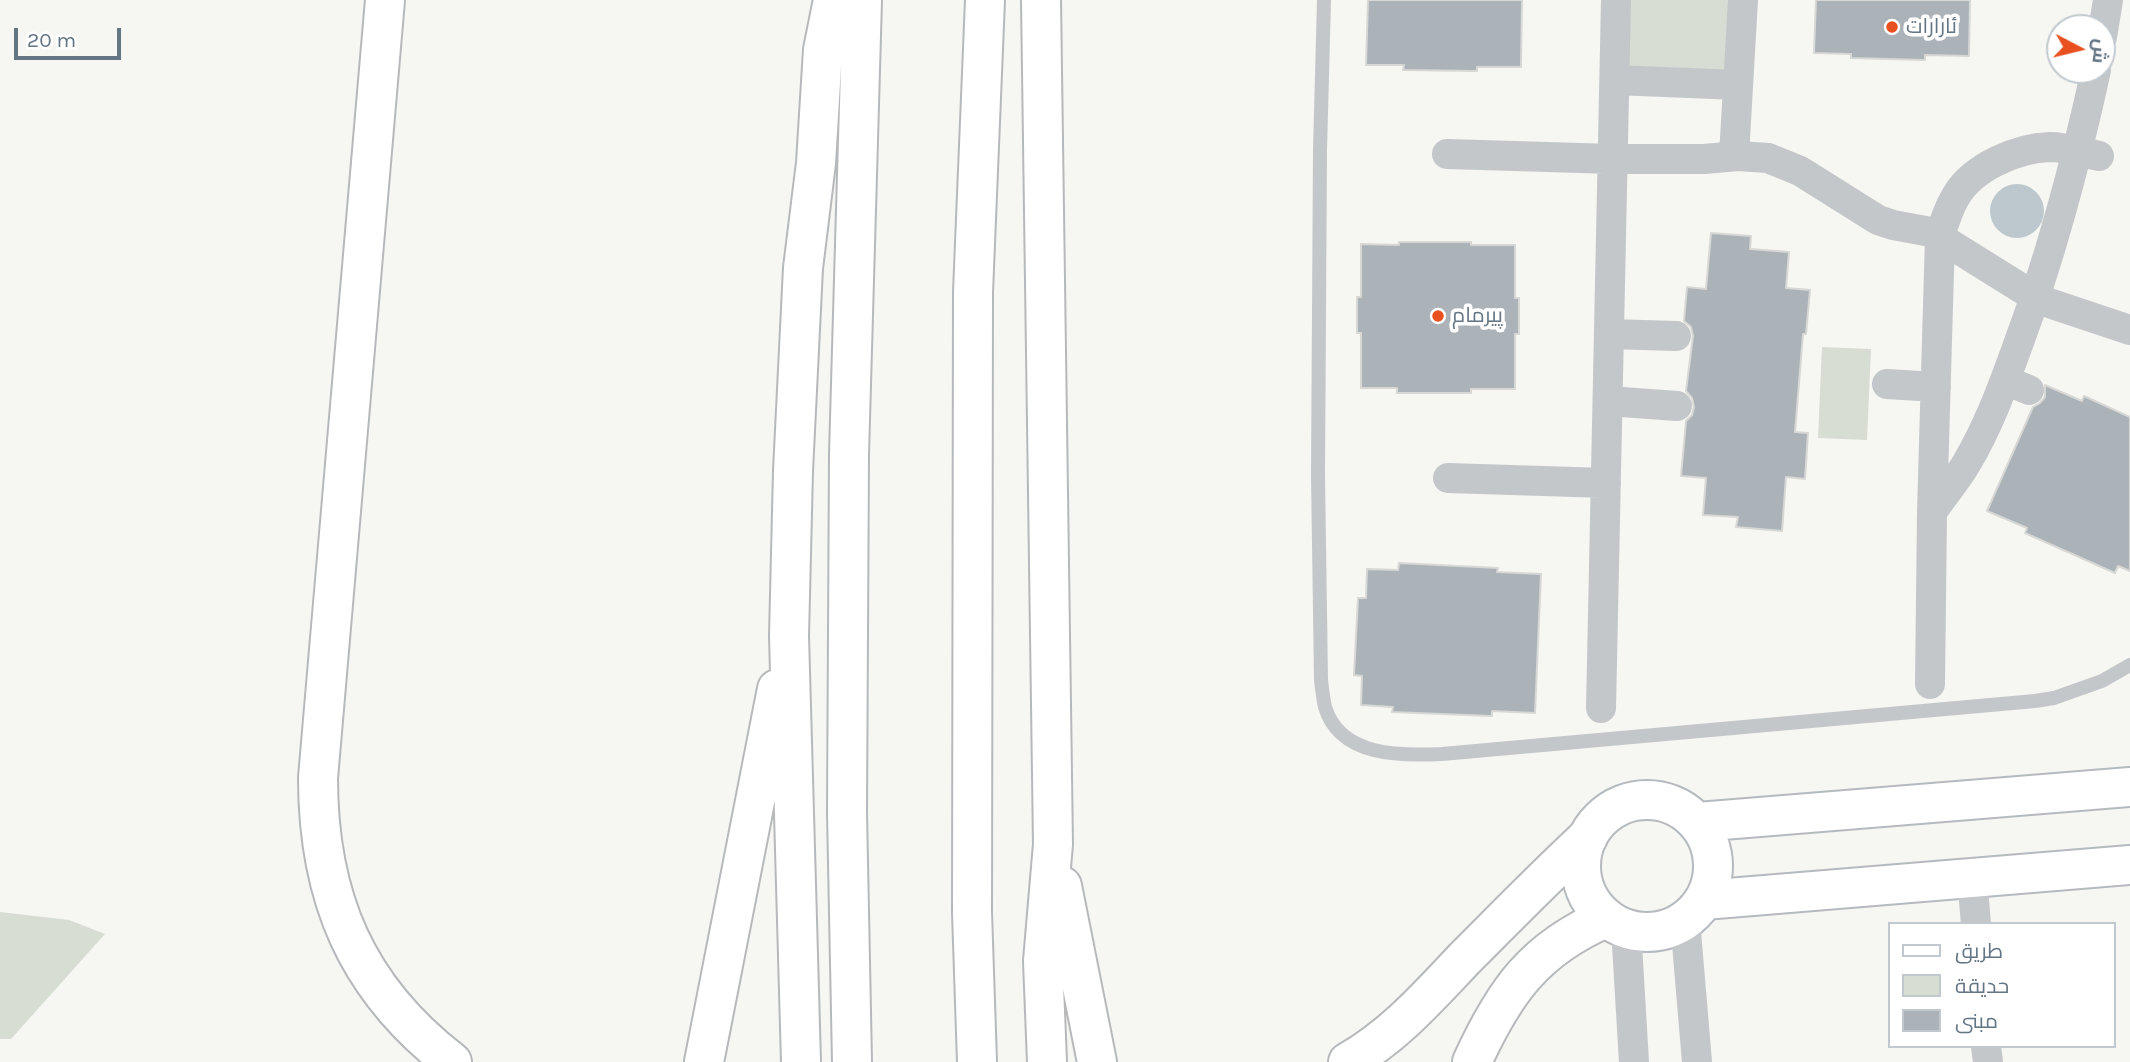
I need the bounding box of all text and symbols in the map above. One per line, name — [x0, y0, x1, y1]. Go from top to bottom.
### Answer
scale bar — [18, 14, 124, 58]
place label: ئارارات — [1906, 14, 1957, 40]
north arrow — [2046, 14, 2116, 84]
marker: ئارارات — [1884, 19, 1900, 35]
text: 20 m — [27, 28, 76, 52]
text: ش — [2087, 38, 2112, 65]
place label: پیرمام — [1452, 303, 1503, 329]
marker: پیرمام — [1430, 308, 1446, 324]
legend — [1888, 922, 2116, 1048]
text: طريق — [1955, 939, 2003, 963]
text: حديقة — [1955, 974, 2009, 998]
text: مبنى — [1955, 1009, 1998, 1033]

